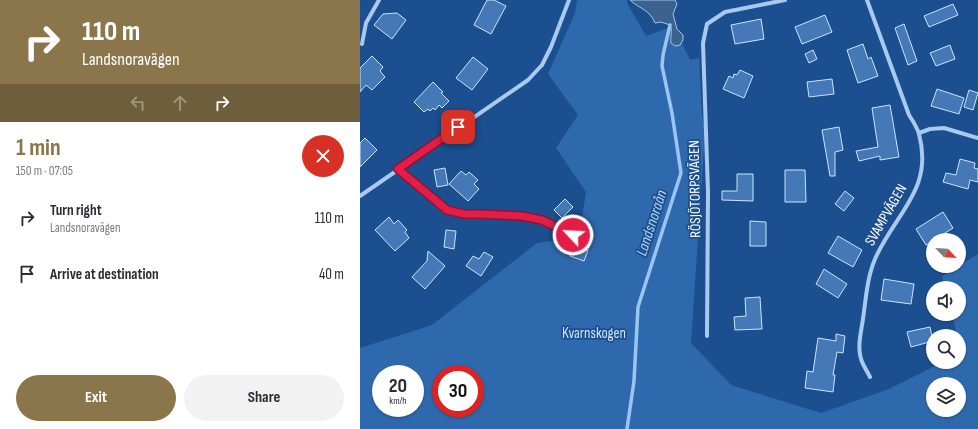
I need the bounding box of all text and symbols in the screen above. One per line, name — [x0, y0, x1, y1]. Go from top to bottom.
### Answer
text: 110 m — [82, 15, 140, 48]
icon: right — [16, 16, 68, 68]
text: Landsnoravägen — [82, 49, 180, 70]
icon: left — [127, 92, 149, 114]
icon: ahead — [169, 92, 191, 114]
icon: right — [211, 92, 233, 114]
pin — [441, 110, 475, 144]
icon: arrive — [447, 116, 469, 138]
text: 1 min — [16, 133, 61, 162]
button: close — [302, 135, 344, 177]
street label: RÖSJÖTORPSVÄGEN — [685, 140, 705, 238]
text: 150 m · 07:05 — [16, 163, 73, 179]
street label: SVAMPVÄGEN — [861, 181, 911, 249]
water label: Landsnoraån — [632, 187, 672, 258]
text: Turn right — [50, 201, 102, 220]
icon: right — [16, 207, 38, 229]
text: 110 m — [315, 209, 344, 228]
position arrow — [552, 214, 594, 256]
text: Landsnoravägen — [50, 220, 121, 236]
north arrow — [926, 233, 966, 273]
map controls — [926, 233, 966, 417]
icon: arrive — [16, 263, 38, 285]
text: Arrive at destination — [50, 265, 159, 284]
text: 40 m — [319, 265, 344, 284]
button: sound — [926, 281, 966, 321]
park label: Kvarnskogen — [562, 324, 626, 343]
button: search — [926, 329, 966, 369]
speed limit sign: 30 — [432, 365, 484, 417]
text: 20 — [389, 374, 407, 398]
button: Exit — [16, 375, 176, 421]
button: Share — [184, 375, 344, 421]
button: layers — [926, 377, 966, 417]
text: km/h — [389, 395, 407, 407]

